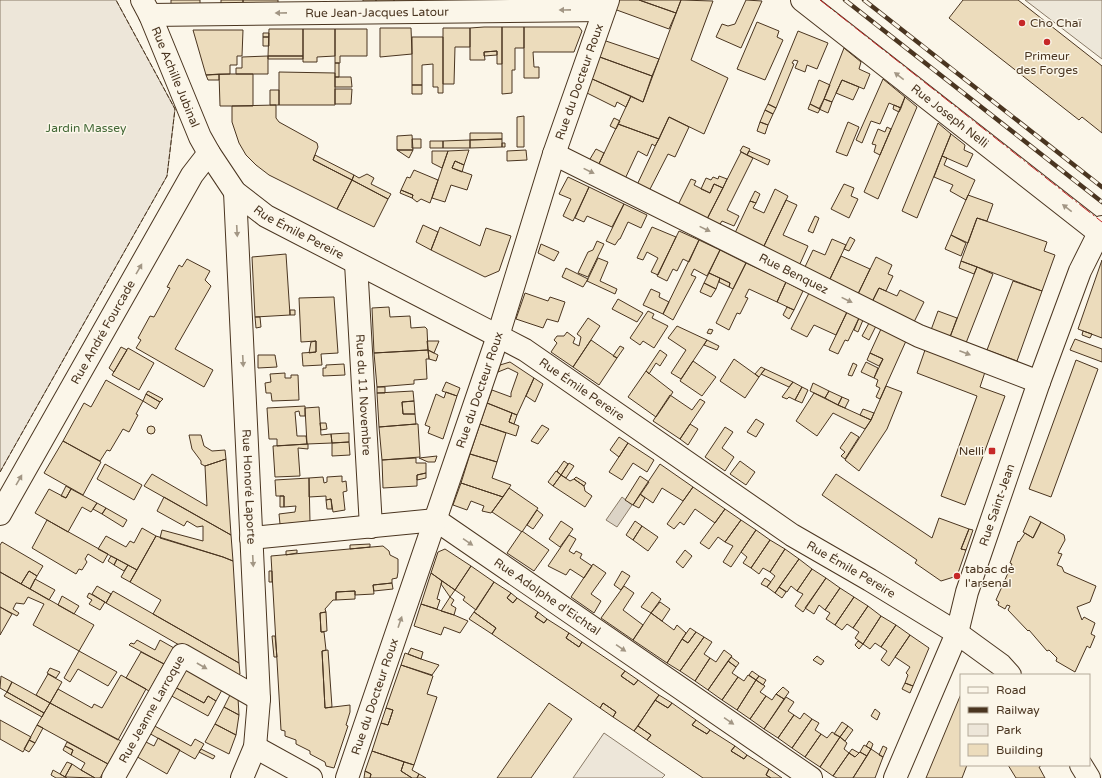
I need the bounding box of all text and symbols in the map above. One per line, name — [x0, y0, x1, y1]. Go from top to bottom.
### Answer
street label: Rue Jean-Jacques Latour — [305, 5, 449, 20]
one-way arrow — [558, 7, 571, 13]
one-way arrow — [274, 10, 287, 16]
place label: Cho Chaï — [1030, 16, 1082, 30]
marker: Cho Chaï — [1017, 18, 1027, 28]
street label: Rue du Docteur Roux — [552, 22, 606, 142]
street label: Rue Achille Jubinal — [148, 24, 202, 130]
marker: Primeur des Forges — [1042, 37, 1052, 47]
place label: Primeur des Forges — [1016, 49, 1078, 77]
one-way arrow — [893, 71, 904, 80]
street label: Rue Joseph Nelli — [908, 81, 991, 151]
park label: Jardin Massey — [46, 121, 127, 135]
one-way arrow — [583, 168, 595, 174]
street label: Rue Émile Pereire — [251, 202, 347, 262]
one-way arrow — [1062, 203, 1073, 212]
one-way arrow — [234, 225, 240, 238]
one-way arrow — [700, 226, 711, 232]
street label: Rue Benquez — [757, 250, 831, 297]
one-way arrow — [135, 263, 142, 275]
street label: Rue André Fourcade — [68, 277, 138, 387]
one-way arrow — [841, 297, 852, 303]
street label: Rue du Docteur Roux — [453, 330, 506, 450]
street label: Rue du 11 Novembre — [353, 334, 374, 456]
one-way arrow — [960, 351, 972, 357]
one-way arrow — [240, 355, 246, 368]
street label: Rue Émile Pereire — [537, 355, 627, 424]
street label: Rue Honoré Laporte — [239, 429, 259, 545]
place label: Nelli — [959, 444, 984, 458]
marker: Nelli — [987, 446, 997, 456]
street label: Rue Saint-Jean — [976, 462, 1017, 548]
one-way arrow — [16, 474, 23, 486]
one-way arrow — [463, 538, 473, 546]
street label: Rue Émile Pereire — [804, 538, 898, 601]
one-way arrow — [249, 555, 256, 567]
street label: Rue Adolphe d'Eichtal — [491, 555, 603, 638]
place label: tabac de l'arsenal — [965, 562, 1015, 590]
marker: tabac de l'arsenal — [952, 571, 962, 581]
one-way arrow — [398, 615, 404, 627]
street label: Rue du Docteur Roux — [348, 637, 401, 757]
one-way arrow — [616, 644, 627, 652]
street label: Rue Jeanne Larroque — [116, 653, 187, 765]
one-way arrow — [197, 663, 208, 670]
legend — [960, 674, 1090, 766]
text: Road — [996, 683, 1026, 697]
text: Railway — [996, 703, 1040, 717]
one-way arrow — [723, 717, 734, 725]
text: Park — [996, 723, 1022, 737]
text: Building — [996, 743, 1043, 757]

